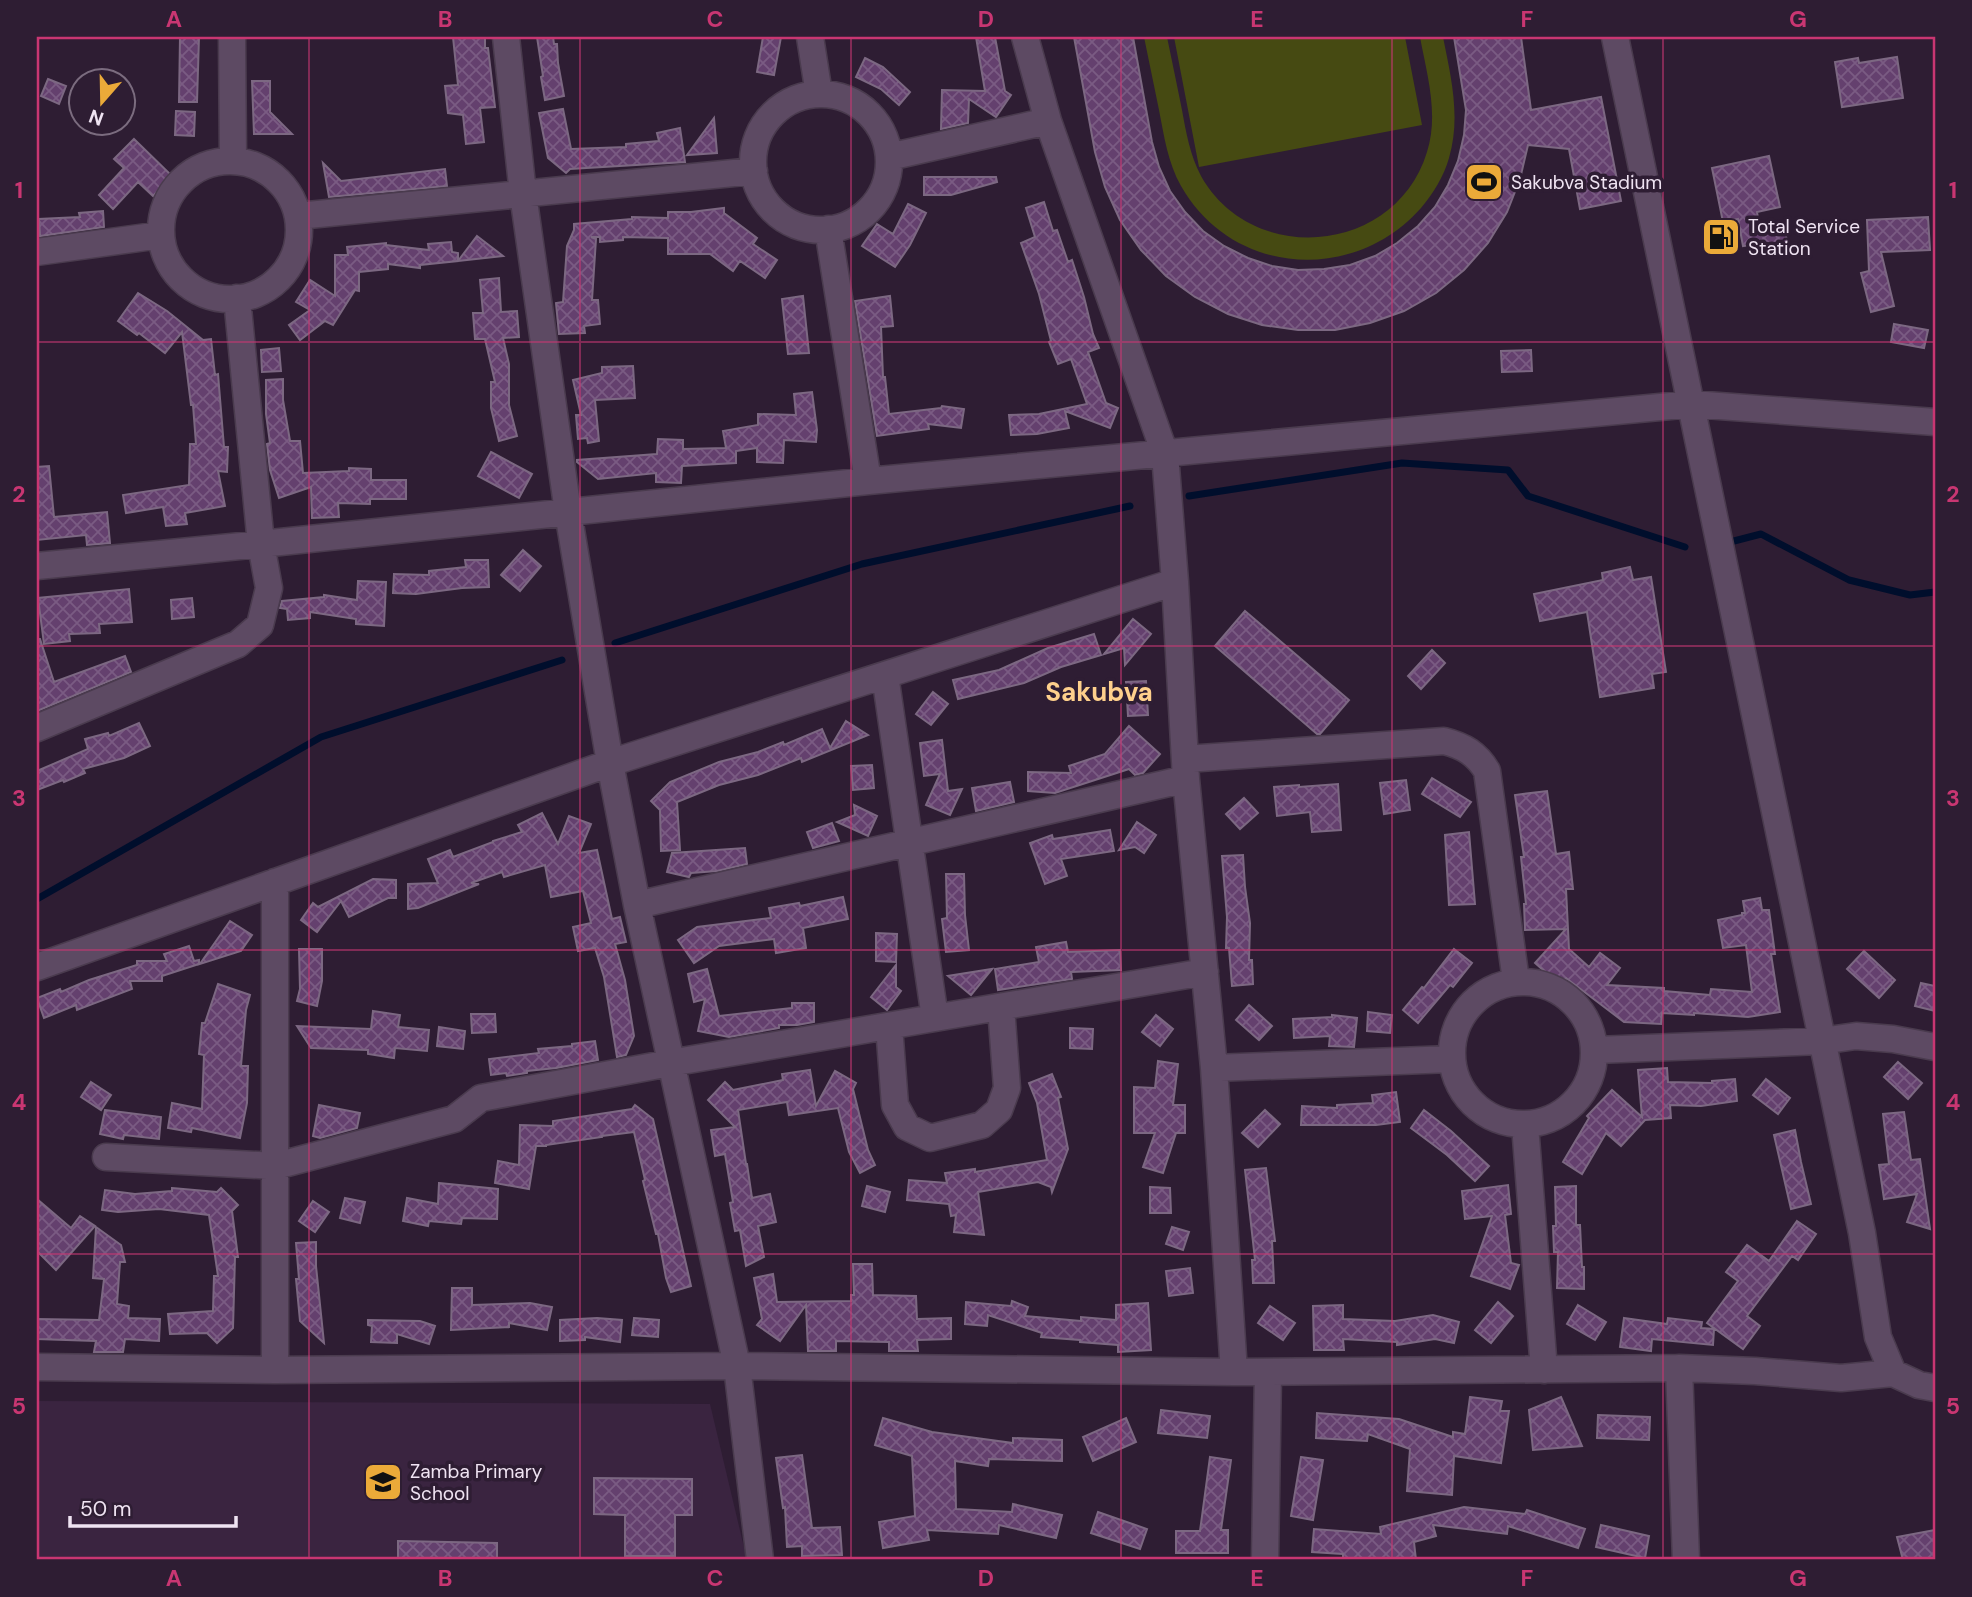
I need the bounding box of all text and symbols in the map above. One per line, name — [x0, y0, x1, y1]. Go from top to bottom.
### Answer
text: A — [166, 4, 182, 34]
text: B — [438, 4, 452, 34]
text: C — [707, 4, 723, 34]
text: D — [978, 4, 994, 34]
text: E — [1250, 4, 1264, 34]
text: F — [1521, 4, 1534, 34]
text: G — [1789, 4, 1807, 34]
north arrow — [66, 66, 136, 136]
text: N — [86, 103, 107, 132]
sports icon: Sakubva Stadium — [1463, 161, 1505, 203]
place label: Sakubva Stadium — [1511, 170, 1662, 195]
text: 1 — [15, 175, 23, 205]
text: 1 — [1949, 175, 1957, 205]
place label: Total Service Station — [1748, 214, 1860, 261]
fuel station icon: Total Service Station — [1700, 216, 1742, 258]
text: 2 — [12, 479, 26, 509]
text: 2 — [1946, 479, 1960, 509]
district label: Sakubva — [1045, 675, 1153, 709]
text: 3 — [12, 783, 26, 813]
text: 3 — [1946, 783, 1960, 813]
text: 4 — [12, 1087, 27, 1117]
text: 4 — [1946, 1087, 1961, 1117]
text: 5 — [12, 1391, 26, 1421]
text: 5 — [1946, 1391, 1960, 1421]
place label: Zamba Primary School — [410, 1459, 543, 1506]
school or university icon: Zamba Primary School — [362, 1461, 404, 1503]
scale bar — [70, 1485, 236, 1529]
text: 50 m — [80, 1495, 131, 1523]
text: A — [166, 1563, 182, 1593]
text: B — [438, 1563, 452, 1593]
text: C — [707, 1563, 723, 1593]
text: D — [978, 1563, 994, 1593]
text: E — [1250, 1563, 1264, 1593]
text: F — [1521, 1563, 1534, 1593]
text: G — [1789, 1563, 1807, 1593]

